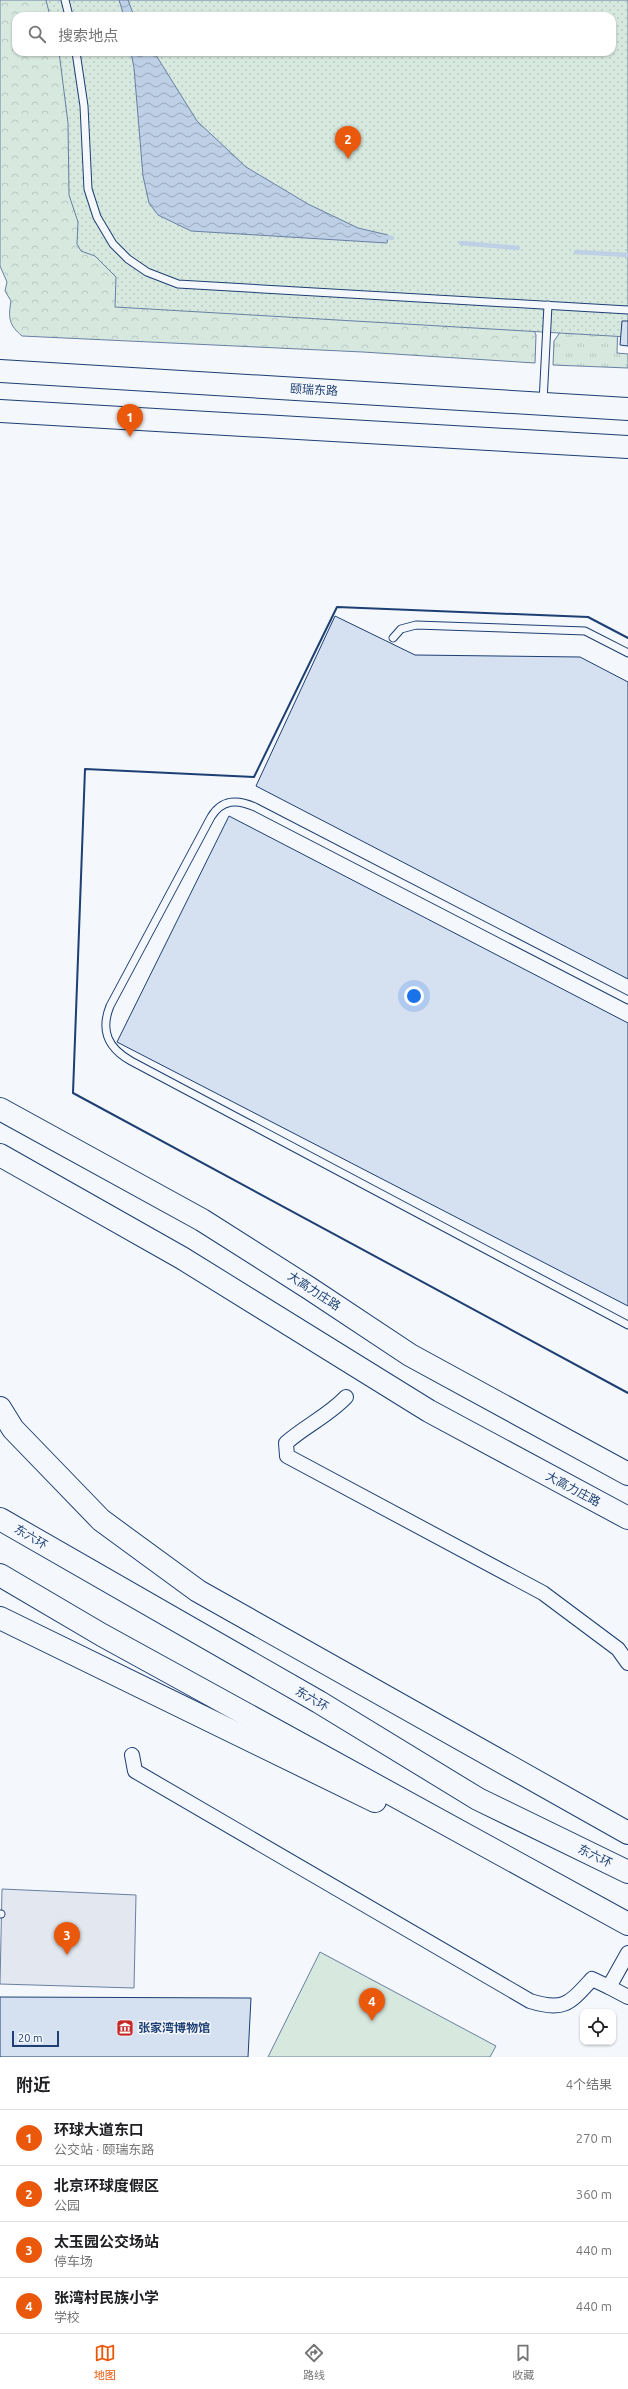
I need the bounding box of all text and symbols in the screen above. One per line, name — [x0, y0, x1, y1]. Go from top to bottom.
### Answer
search box — [12, 12, 616, 56]
icon: search — [26, 23, 48, 45]
text: 搜索地点 — [58, 27, 118, 44]
pin: 2 — [335, 126, 361, 159]
street label: 颐瑞东路 — [290, 382, 338, 397]
pin: 1 — [117, 404, 143, 437]
your location — [404, 986, 424, 1006]
street label: 大高力庄路 — [286, 1269, 343, 1312]
street label: 大高力庄路 — [544, 1469, 603, 1508]
street label: 东六环 — [12, 1522, 50, 1551]
street label: 东六环 — [293, 1684, 331, 1713]
street label: 东六环 — [576, 1842, 614, 1869]
pin: 3 — [54, 1922, 80, 1955]
pin: 4 — [359, 1988, 385, 2021]
map controls — [580, 2009, 616, 2045]
button: locate — [580, 2009, 616, 2045]
museum icon: 张家湾博物馆 — [115, 2018, 135, 2038]
place label: 张家湾博物馆 — [138, 2021, 210, 2034]
scale bar — [12, 2029, 59, 2048]
text: 20 m — [18, 2032, 42, 2044]
text: 附近 — [16, 2075, 50, 2094]
text: 4个结果 — [566, 2077, 612, 2091]
text: 环球大道东口 — [54, 2121, 144, 2138]
text: 1 — [25, 2131, 33, 2145]
text: 270 m — [576, 2131, 612, 2145]
text: 公交站 · 颐瑞东路 — [54, 2142, 154, 2156]
text: 北京环球度假区 — [54, 2177, 159, 2194]
text: 2 — [25, 2187, 33, 2201]
text: 360 m — [576, 2187, 612, 2201]
text: 公园 — [54, 2198, 80, 2212]
text: 太玉园公交场站 — [54, 2233, 159, 2250]
text: 3 — [25, 2243, 33, 2257]
text: 440 m — [576, 2243, 612, 2257]
text: 停车场 — [54, 2254, 93, 2268]
text: 张湾村民族小学 — [54, 2289, 159, 2306]
text: 4 — [25, 2299, 33, 2313]
text: 440 m — [576, 2299, 612, 2313]
text: 学校 — [54, 2310, 80, 2324]
tab: 地图 — [94, 2342, 116, 2382]
tab: 路线 — [303, 2342, 325, 2382]
tab: 收藏 — [512, 2342, 534, 2382]

